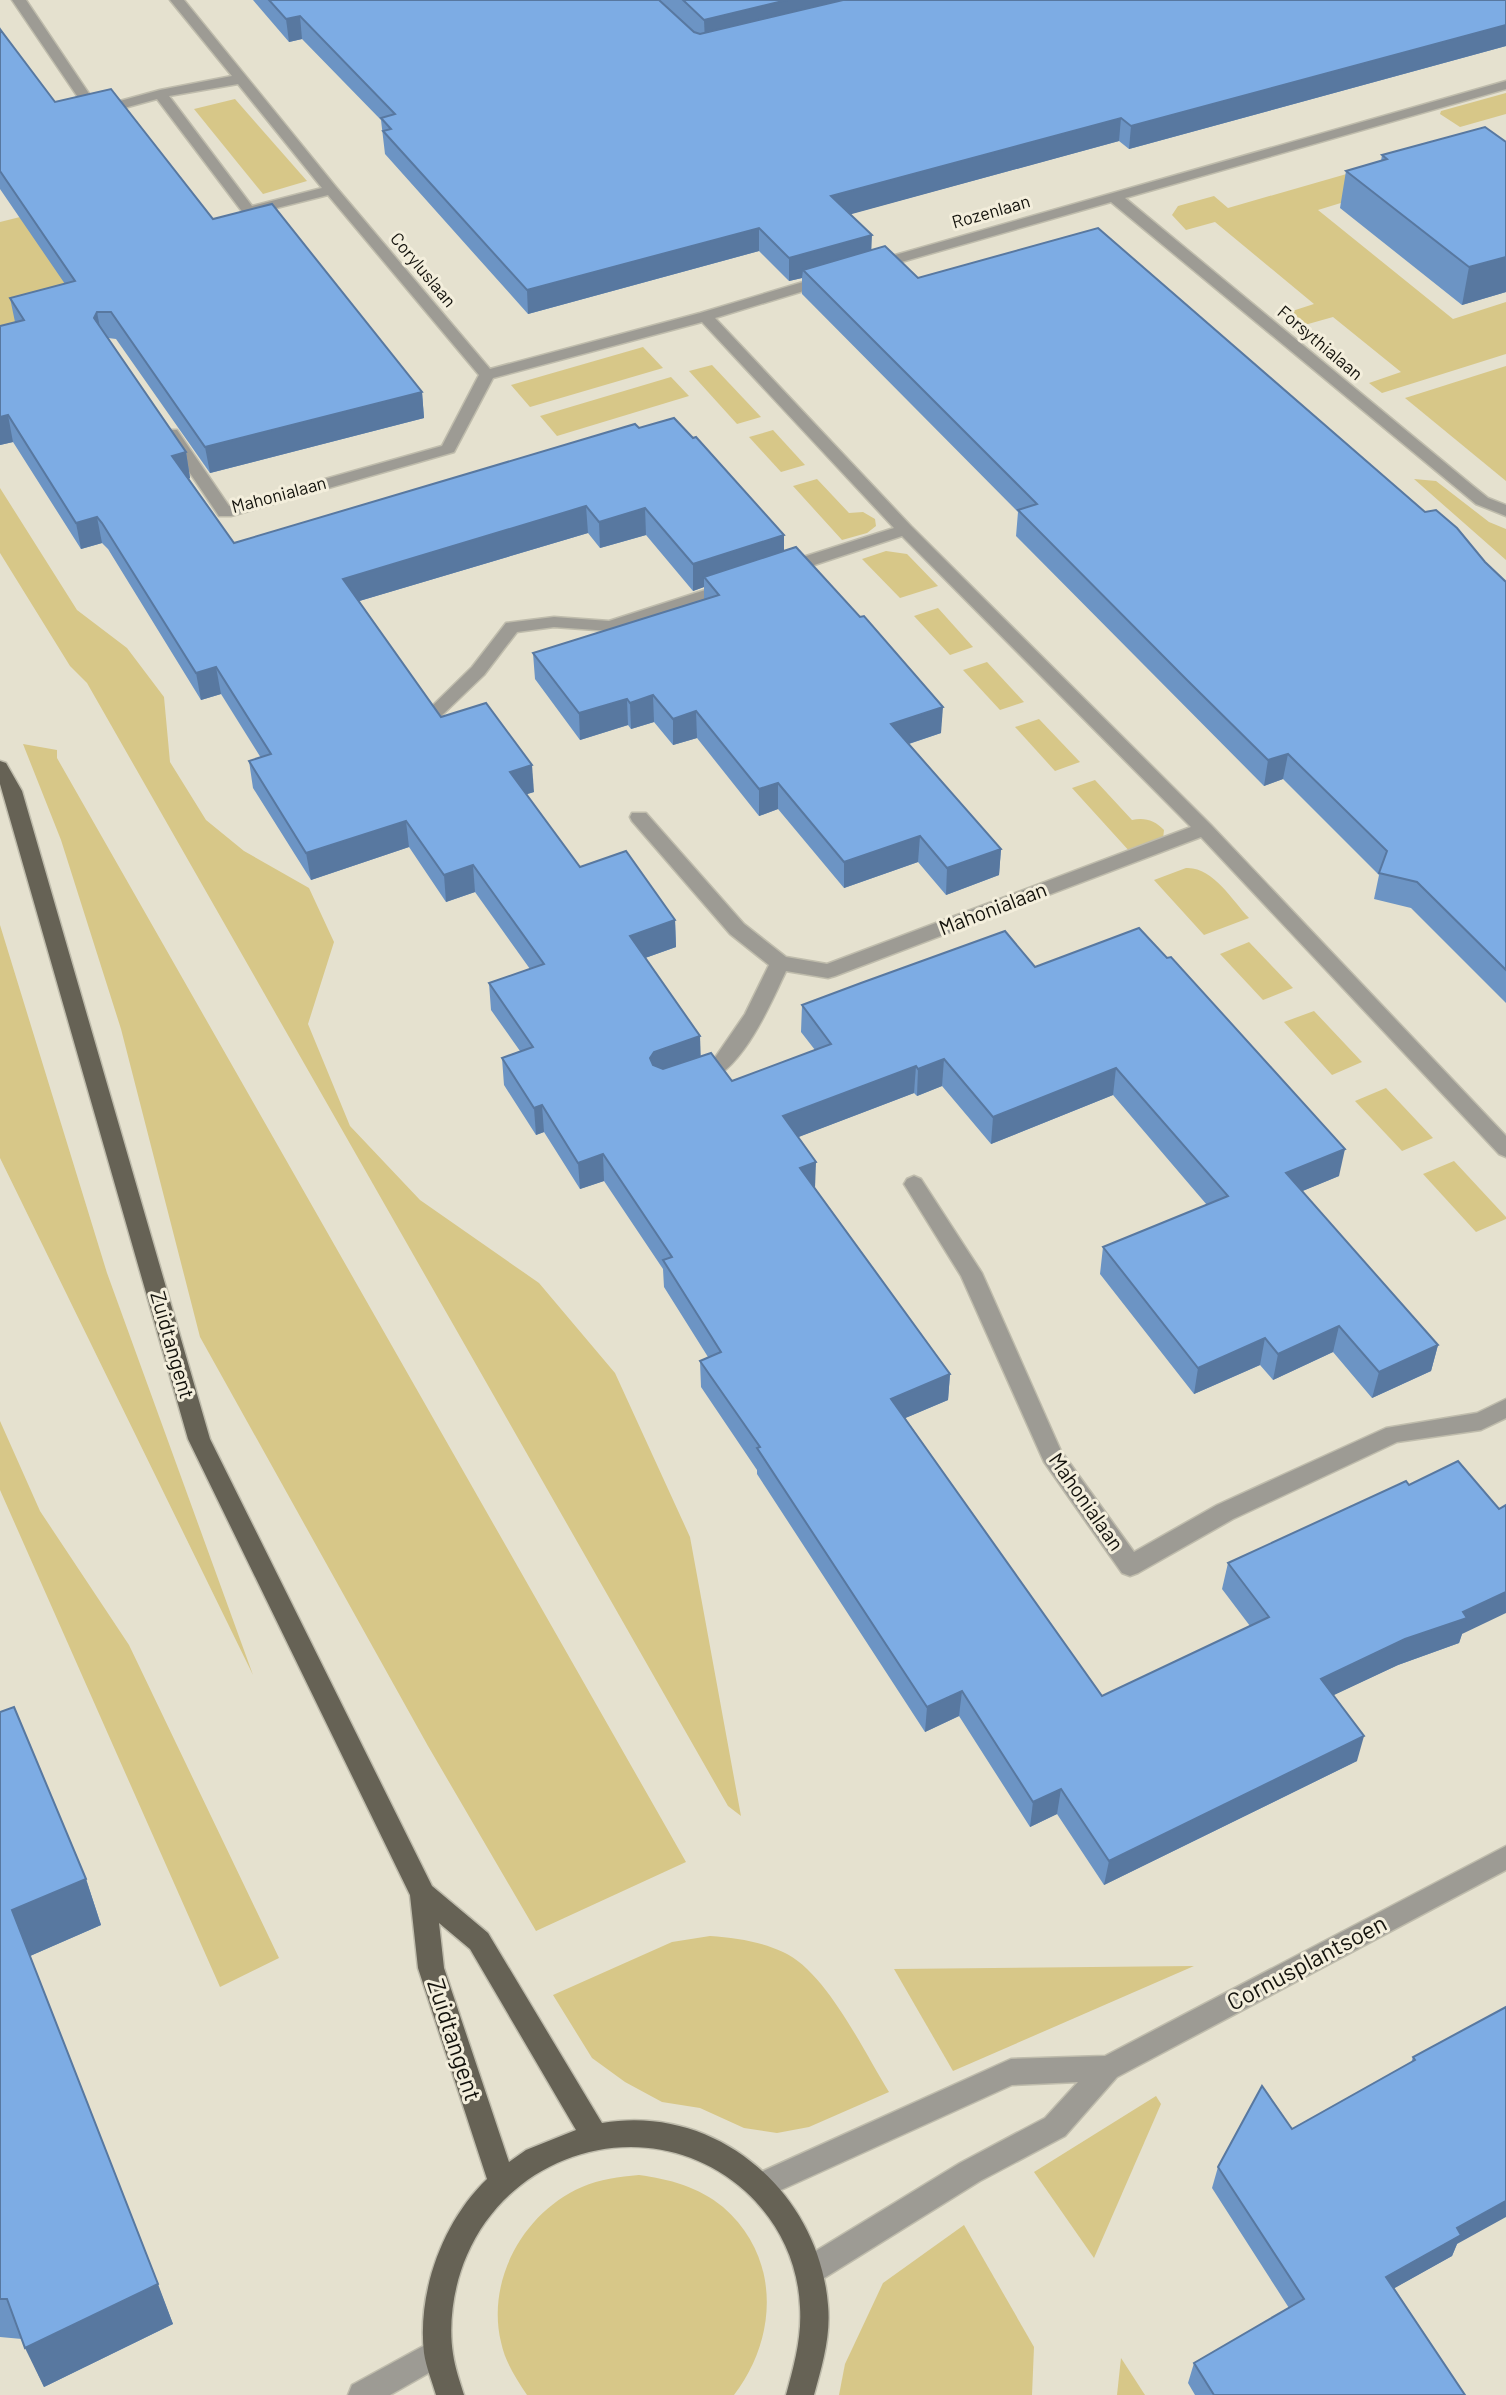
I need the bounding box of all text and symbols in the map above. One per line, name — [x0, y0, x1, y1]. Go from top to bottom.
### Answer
street label: Rozenlaan — [949, 189, 1032, 233]
street label: Coryluslaan — [386, 228, 461, 311]
street label: Forsythialaan — [1274, 300, 1368, 384]
street label: Mahonialaan — [229, 471, 329, 517]
street label: Mahonialaan — [935, 876, 1050, 940]
street label: Zuidtangent — [146, 1288, 201, 1401]
street label: Mahonialaan — [1044, 1448, 1130, 1555]
street label: Cornusplantsoen — [1221, 1907, 1391, 2016]
street label: Zuidtangent — [422, 1975, 489, 2104]

